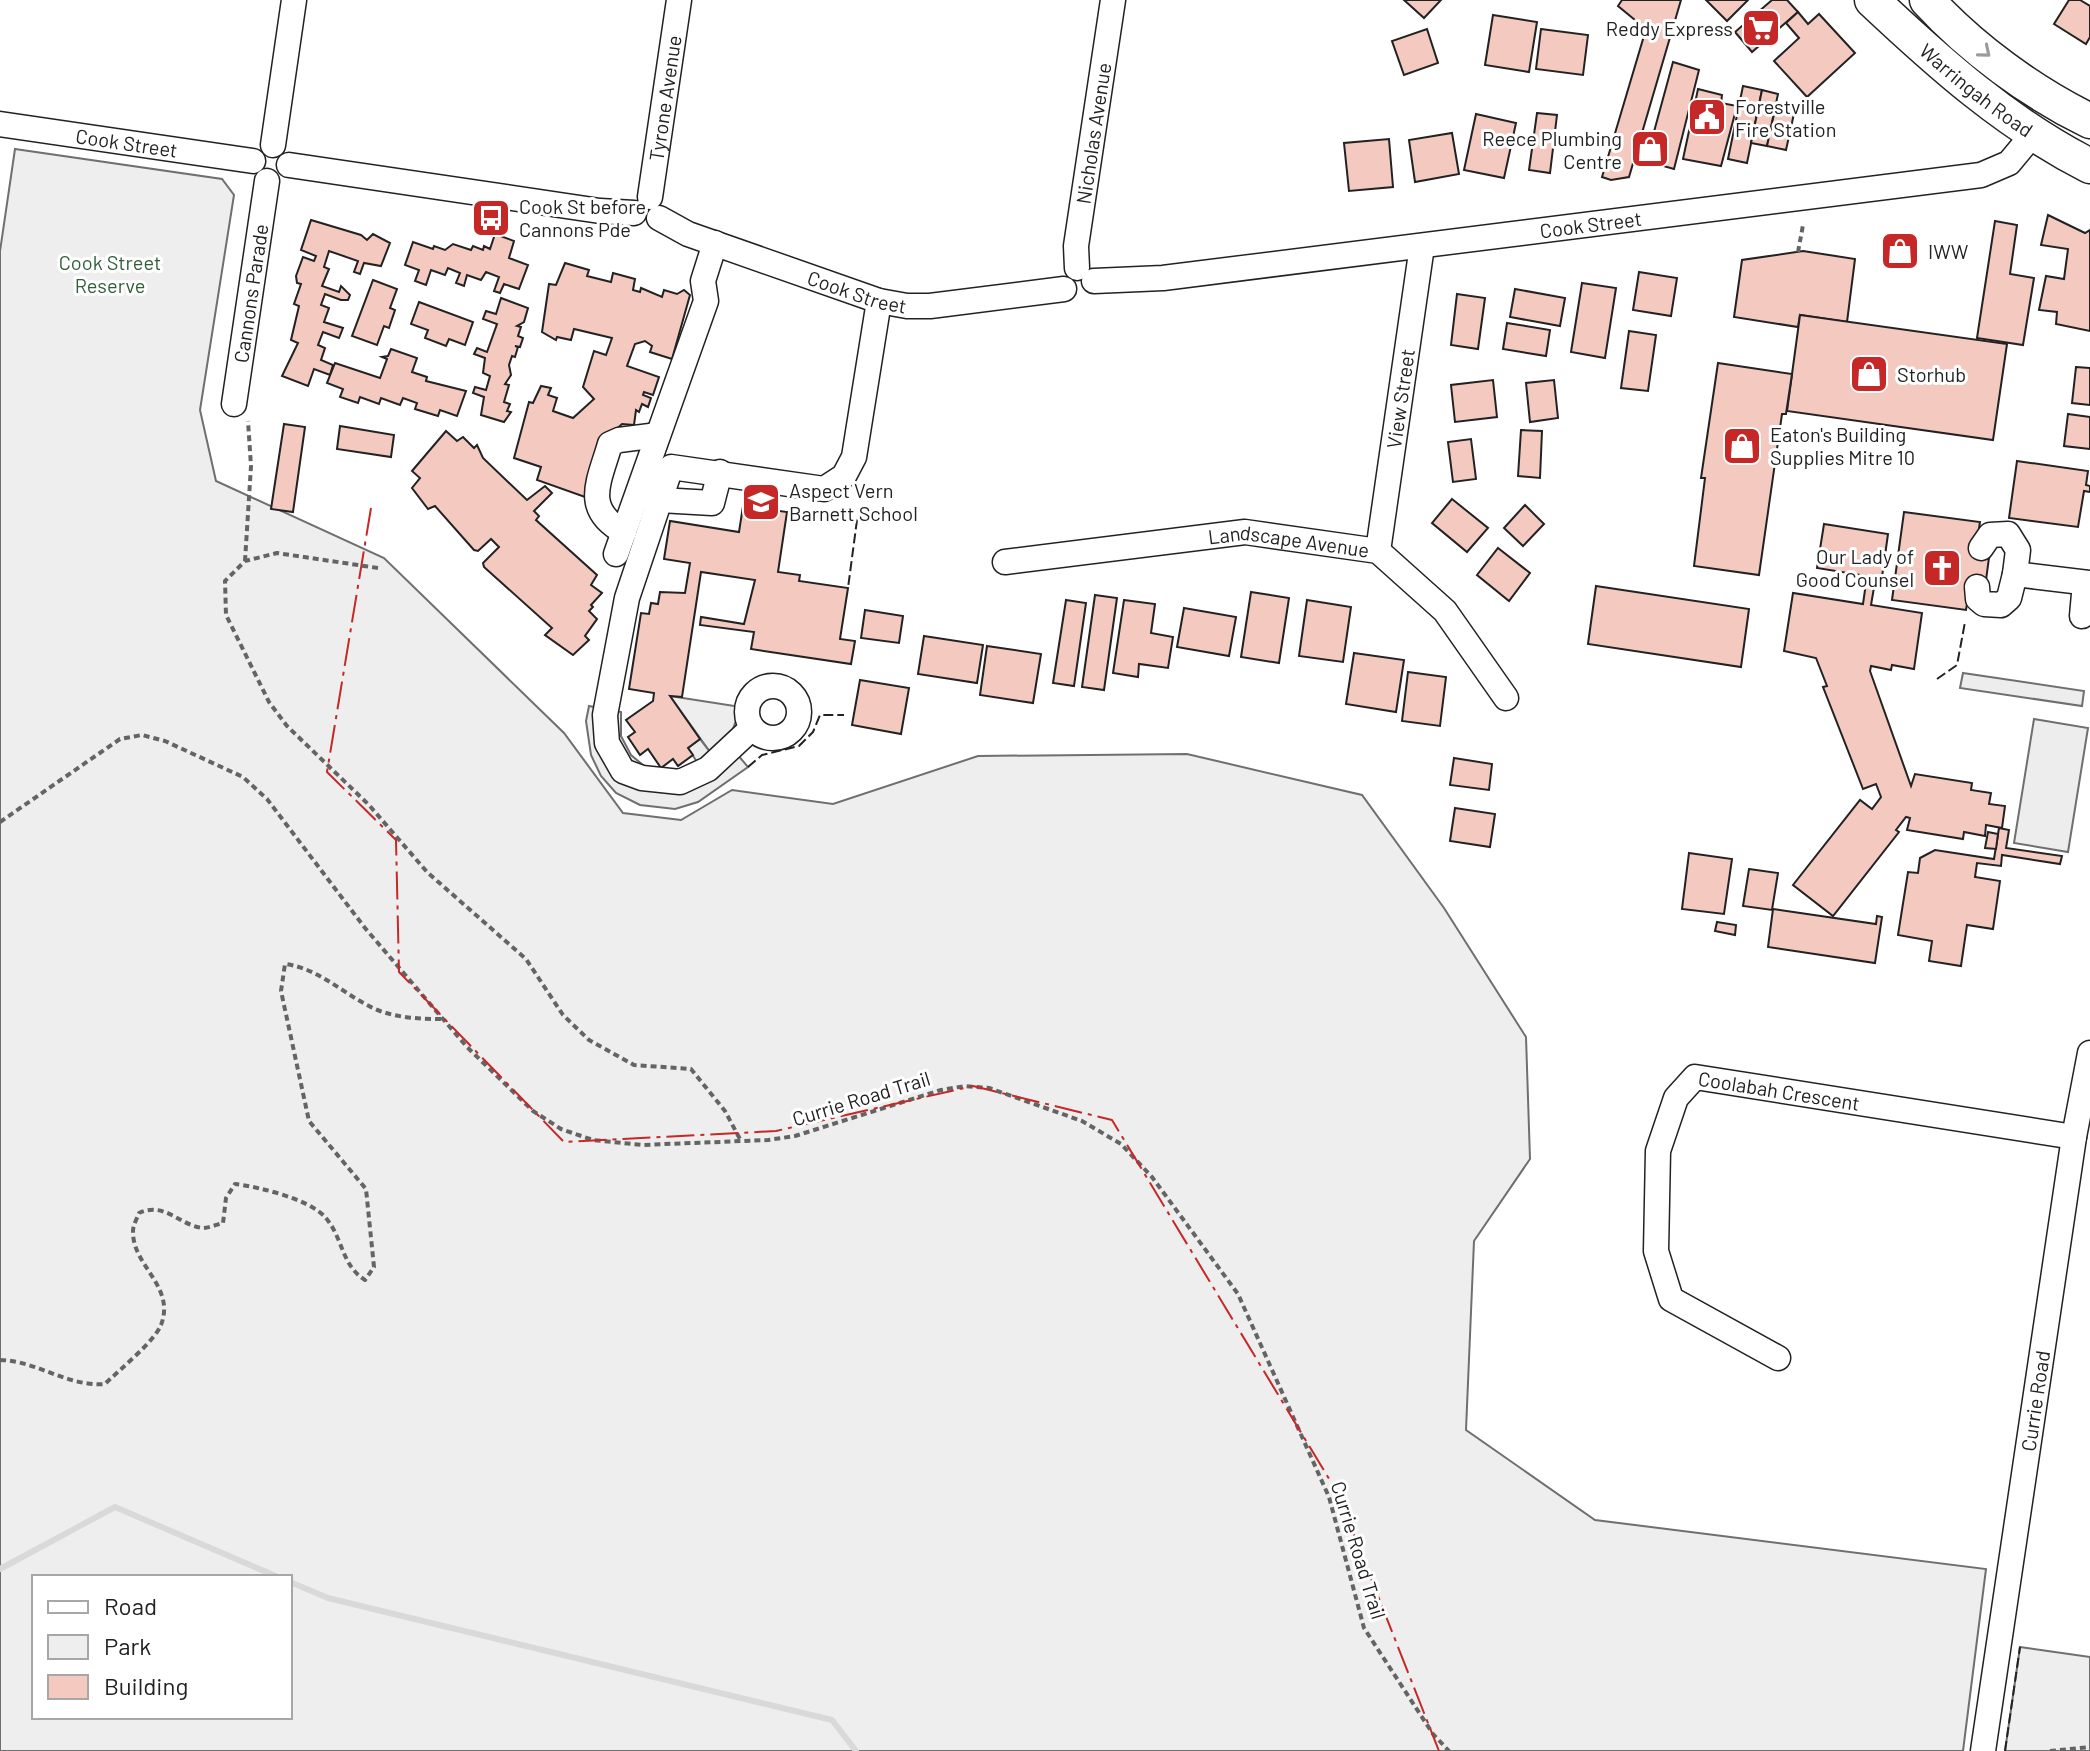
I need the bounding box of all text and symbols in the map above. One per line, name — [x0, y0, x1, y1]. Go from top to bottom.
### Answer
supermarket icon: Reddy Express — [1740, 7, 1782, 49]
place label: Reddy Express — [1606, 16, 1733, 40]
street label: Tyrone Avenue — [643, 34, 686, 163]
street label: Warringah Road — [1915, 38, 2038, 142]
one-way arrow — [1976, 42, 1990, 57]
street label: Nicholas Avenue — [1070, 61, 1115, 206]
place label: Forestville Fire Station — [1735, 94, 1836, 141]
public building icon: Forestville Fire Station — [1686, 96, 1728, 138]
street label: Cook Street — [74, 123, 179, 162]
place label: Reece Plumbing Centre — [1482, 126, 1622, 173]
shop icon: Reece Plumbing Centre — [1629, 128, 1671, 170]
place label: Cook St before Cannons Pde — [519, 194, 646, 241]
bus stop icon: Cook St before Cannons Pde — [470, 197, 512, 239]
street label: Cook Street — [1538, 206, 1643, 242]
street label: Cannons Parade — [228, 222, 273, 364]
shop icon: IWW — [1879, 230, 1921, 272]
place label: IWW — [1928, 239, 1969, 263]
park label: Cook Street Reserve — [59, 250, 161, 297]
street label: Cook Street — [804, 265, 908, 318]
street label: View Street — [1381, 347, 1419, 450]
shop icon: Storhub — [1848, 353, 1890, 395]
place label: Storhub — [1897, 362, 1966, 386]
place label: Eaton's Building Supplies Mitre 10 — [1770, 422, 1915, 469]
shop icon: Eaton's Building Supplies Mitre 10 — [1721, 425, 1763, 467]
place label: Aspect Vern Barnett School — [789, 478, 918, 525]
school or university icon: Aspect Vern Barnett School — [740, 481, 782, 523]
street label: Landscape Avenue — [1207, 519, 1371, 562]
place label: Our Lady of Good Counsel — [1796, 544, 1914, 591]
church icon: Our Lady of Good Counsel — [1921, 547, 1963, 589]
street label: Currie Road Trail — [789, 1066, 933, 1130]
street label: Coolabah Crescent — [1697, 1066, 1862, 1115]
street label: Currie Road — [2016, 1349, 2054, 1453]
street label: Currie Road Trail — [1327, 1478, 1391, 1622]
legend — [32, 1575, 292, 1719]
text: Road — [104, 1591, 157, 1620]
text: Park — [104, 1631, 151, 1660]
text: Building — [104, 1671, 188, 1700]

